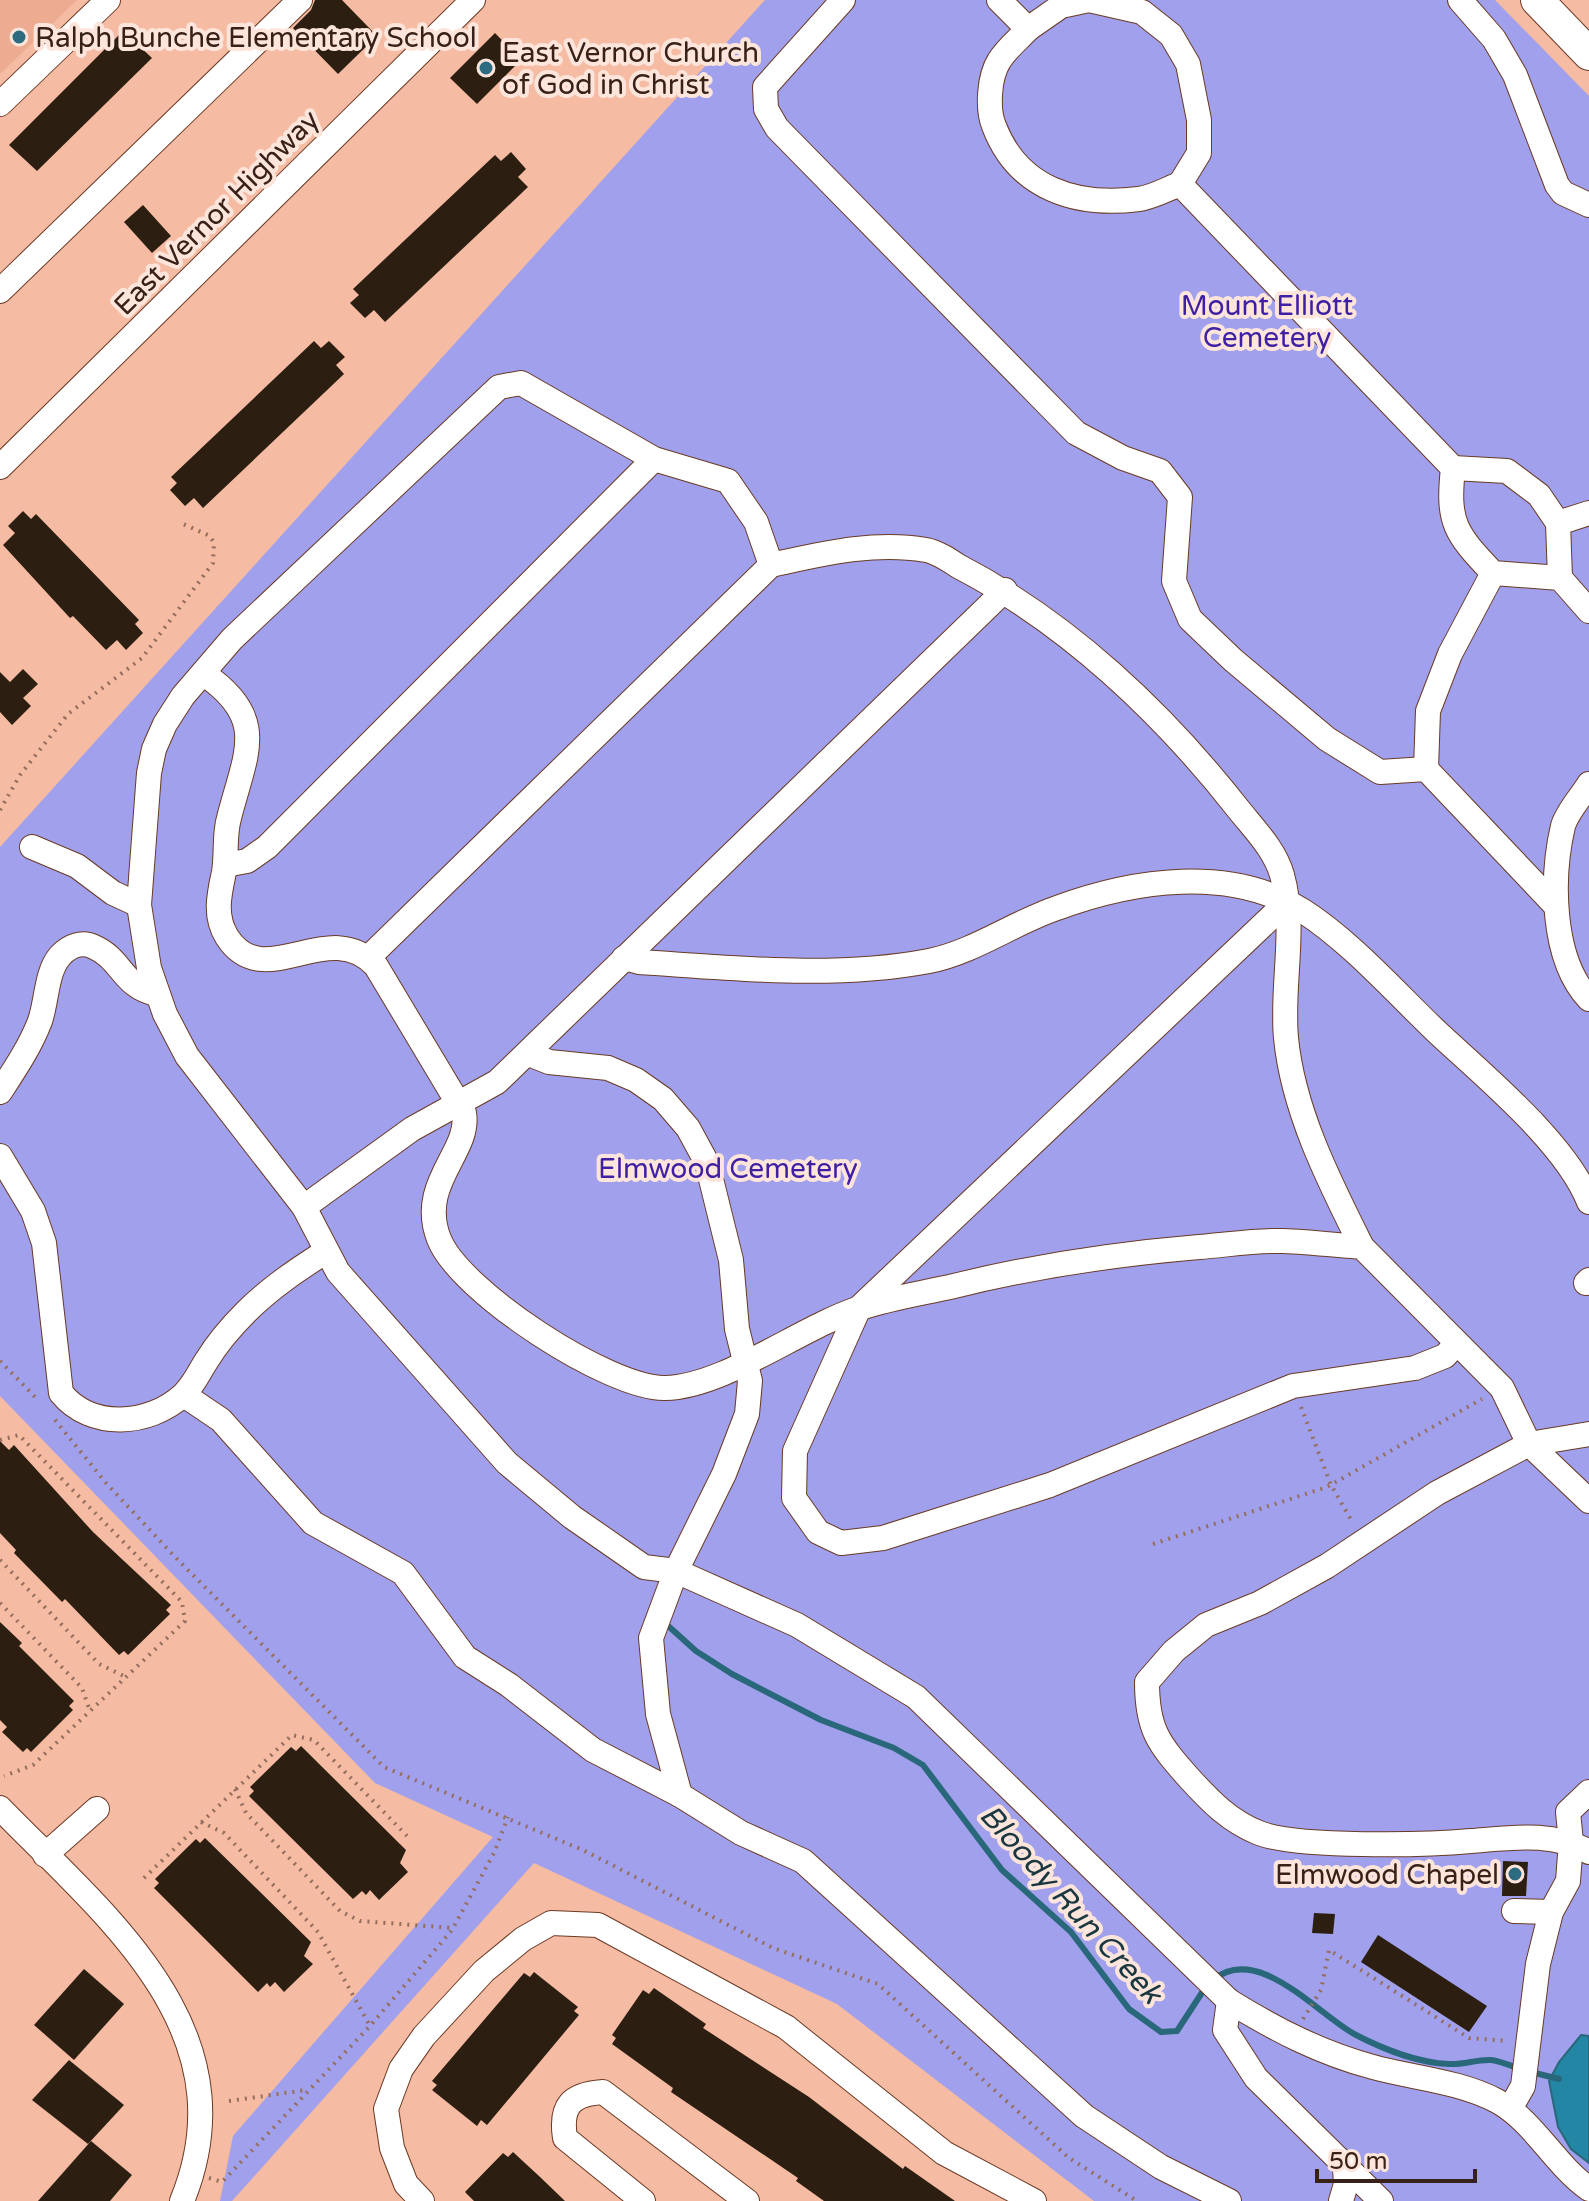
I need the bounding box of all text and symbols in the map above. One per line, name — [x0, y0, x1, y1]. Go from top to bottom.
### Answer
place label: Ralph Bunche Elementary School — [35, 21, 477, 55]
marker: Ralph Bunche Elementary School — [10, 28, 28, 46]
place label: East Vernor Church of God in Christ — [502, 36, 759, 102]
marker: East Vernor Church of God in Christ — [477, 59, 495, 77]
street label: East Vernor Highway — [107, 103, 326, 322]
park label: Mount Elliott Cemetery — [1181, 289, 1354, 355]
park label: Elmwood Cemetery — [598, 1152, 858, 1186]
water label: Bloody Run Creek — [972, 1797, 1171, 2013]
place label: Elmwood Chapel — [1275, 1858, 1499, 1892]
marker: Elmwood Chapel — [1506, 1865, 1524, 1883]
scale bar — [1317, 2133, 1475, 2183]
text: 50 m — [1329, 2147, 1387, 2176]

